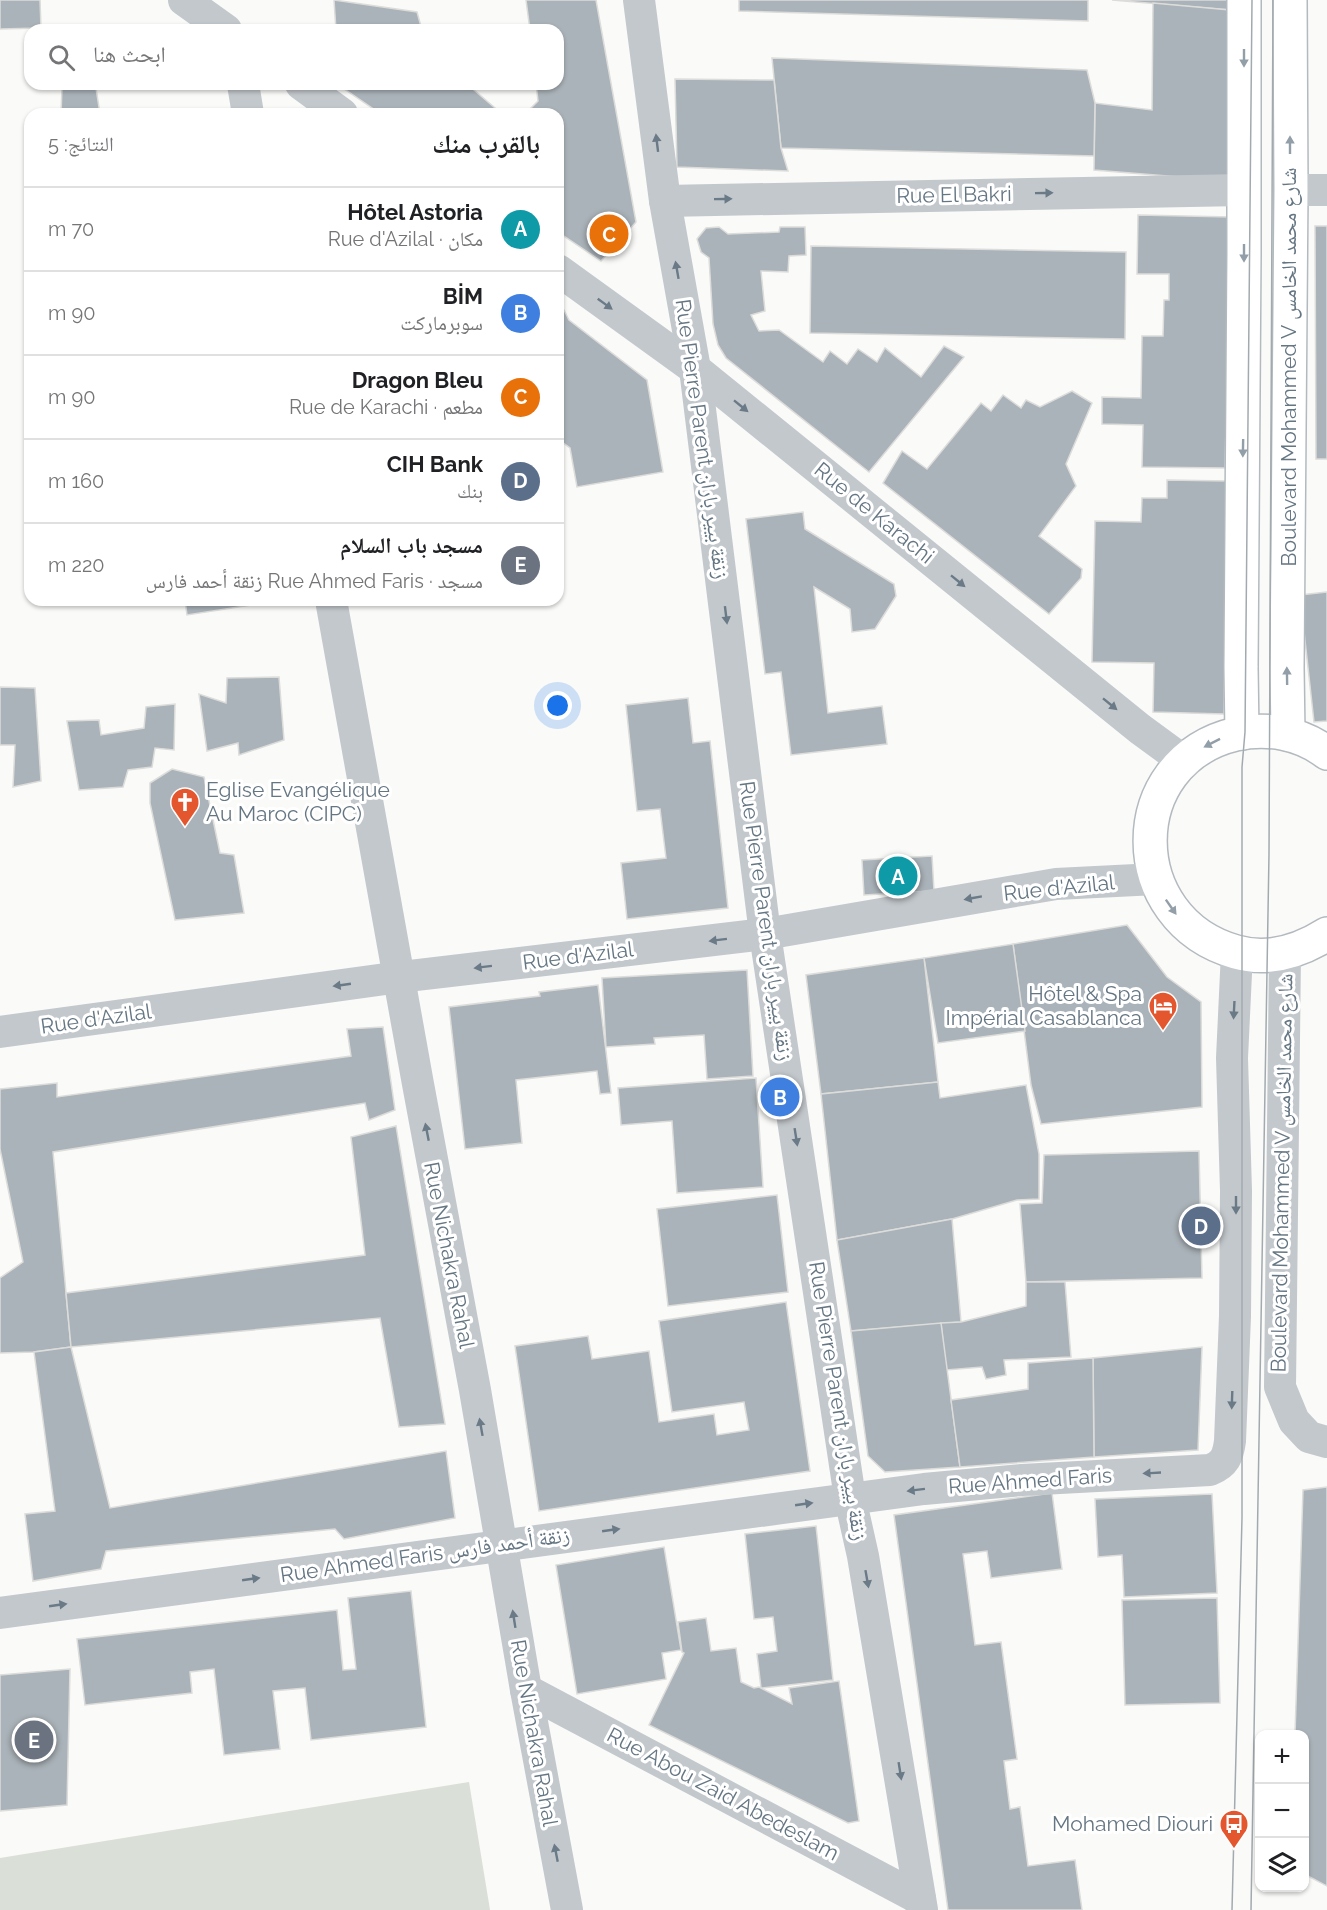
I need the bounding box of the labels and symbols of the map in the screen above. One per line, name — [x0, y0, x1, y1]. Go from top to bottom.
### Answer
one-way arrow — [1239, 49, 1248, 68]
one-way arrow — [652, 133, 662, 152]
one-way arrow — [1285, 135, 1295, 154]
street label: Boulevard Mohammed V شارع محمد الخامس — [1276, 167, 1302, 567]
street label: Rue El Bakri — [896, 181, 1012, 208]
one-way arrow — [1035, 188, 1054, 198]
one-way arrow — [714, 195, 733, 204]
pin: C — [590, 212, 628, 256]
one-way arrow — [1239, 244, 1249, 263]
one-way arrow — [672, 261, 681, 280]
street label: Rue Pierre Parent زنقة بيير باران — [670, 297, 735, 580]
one-way arrow — [597, 298, 613, 310]
one-way arrow — [733, 399, 748, 412]
one-way arrow — [1238, 439, 1248, 458]
street label: Rue de Karachi — [810, 457, 939, 568]
one-way arrow — [950, 575, 966, 588]
one-way arrow — [721, 605, 731, 624]
one-way arrow — [1282, 666, 1292, 685]
your location — [543, 691, 572, 720]
one-way arrow — [1102, 697, 1117, 709]
one-way arrow — [1204, 739, 1221, 748]
place label: Eglise Evangélique Au Maroc (CIPC) — [206, 777, 390, 826]
street label: Rue Pierre Parent زنقة بيير باران — [734, 779, 799, 1062]
church icon: Eglise Evangélique Au Maroc (CIPC) — [169, 786, 201, 828]
pin: A — [878, 854, 918, 898]
street label: Rue d'Azilal — [1002, 869, 1116, 906]
one-way arrow — [963, 894, 982, 903]
one-way arrow — [1165, 899, 1177, 915]
one-way arrow — [708, 935, 727, 945]
street label: Rue d'Azilal — [521, 936, 635, 975]
one-way arrow — [473, 963, 492, 972]
street label: Boulevard Mohammed V شارع محمد الخامس — [1266, 973, 1298, 1373]
one-way arrow — [332, 981, 351, 990]
place label: Hôtel & Spa Impérial Casablanca — [946, 981, 1142, 1030]
hotel icon: Hôtel & Spa Impérial Casablanca — [1147, 990, 1179, 1032]
street label: Rue d'Azilal — [39, 998, 153, 1039]
one-way arrow — [1229, 1001, 1238, 1020]
pin: B — [760, 1074, 800, 1120]
one-way arrow — [422, 1122, 431, 1141]
one-way arrow — [792, 1128, 801, 1147]
street label: Rue Nichakra Rahal — [419, 1160, 480, 1351]
one-way arrow — [1231, 1196, 1241, 1215]
pin: D — [1182, 1204, 1220, 1248]
street label: Rue Pierre Parent زنقة بيير باران — [804, 1260, 873, 1542]
one-way arrow — [1227, 1391, 1236, 1410]
one-way arrow — [476, 1417, 485, 1436]
street label: Rue Ahmed Faris — [947, 1462, 1113, 1499]
one-way arrow — [1142, 1468, 1161, 1477]
one-way arrow — [906, 1485, 925, 1495]
one-way arrow — [795, 1500, 814, 1509]
street label: Rue Ahmed Faris زنقة أحمد فارس — [279, 1522, 571, 1588]
one-way arrow — [602, 1526, 621, 1535]
one-way arrow — [863, 1569, 872, 1588]
one-way arrow — [242, 1574, 261, 1583]
one-way arrow — [49, 1600, 68, 1610]
one-way arrow — [509, 1610, 518, 1629]
street label: Rue Nichakra Rahal — [506, 1637, 563, 1829]
pin: E — [15, 1718, 54, 1762]
street label: Rue Abou Zaid Abedeslam — [603, 1722, 843, 1865]
one-way arrow — [895, 1761, 904, 1780]
bus stop icon: Mohamed Diouri — [1218, 1808, 1250, 1850]
place label: Mohamed Diouri — [1052, 1811, 1213, 1836]
one-way arrow — [551, 1843, 560, 1862]

